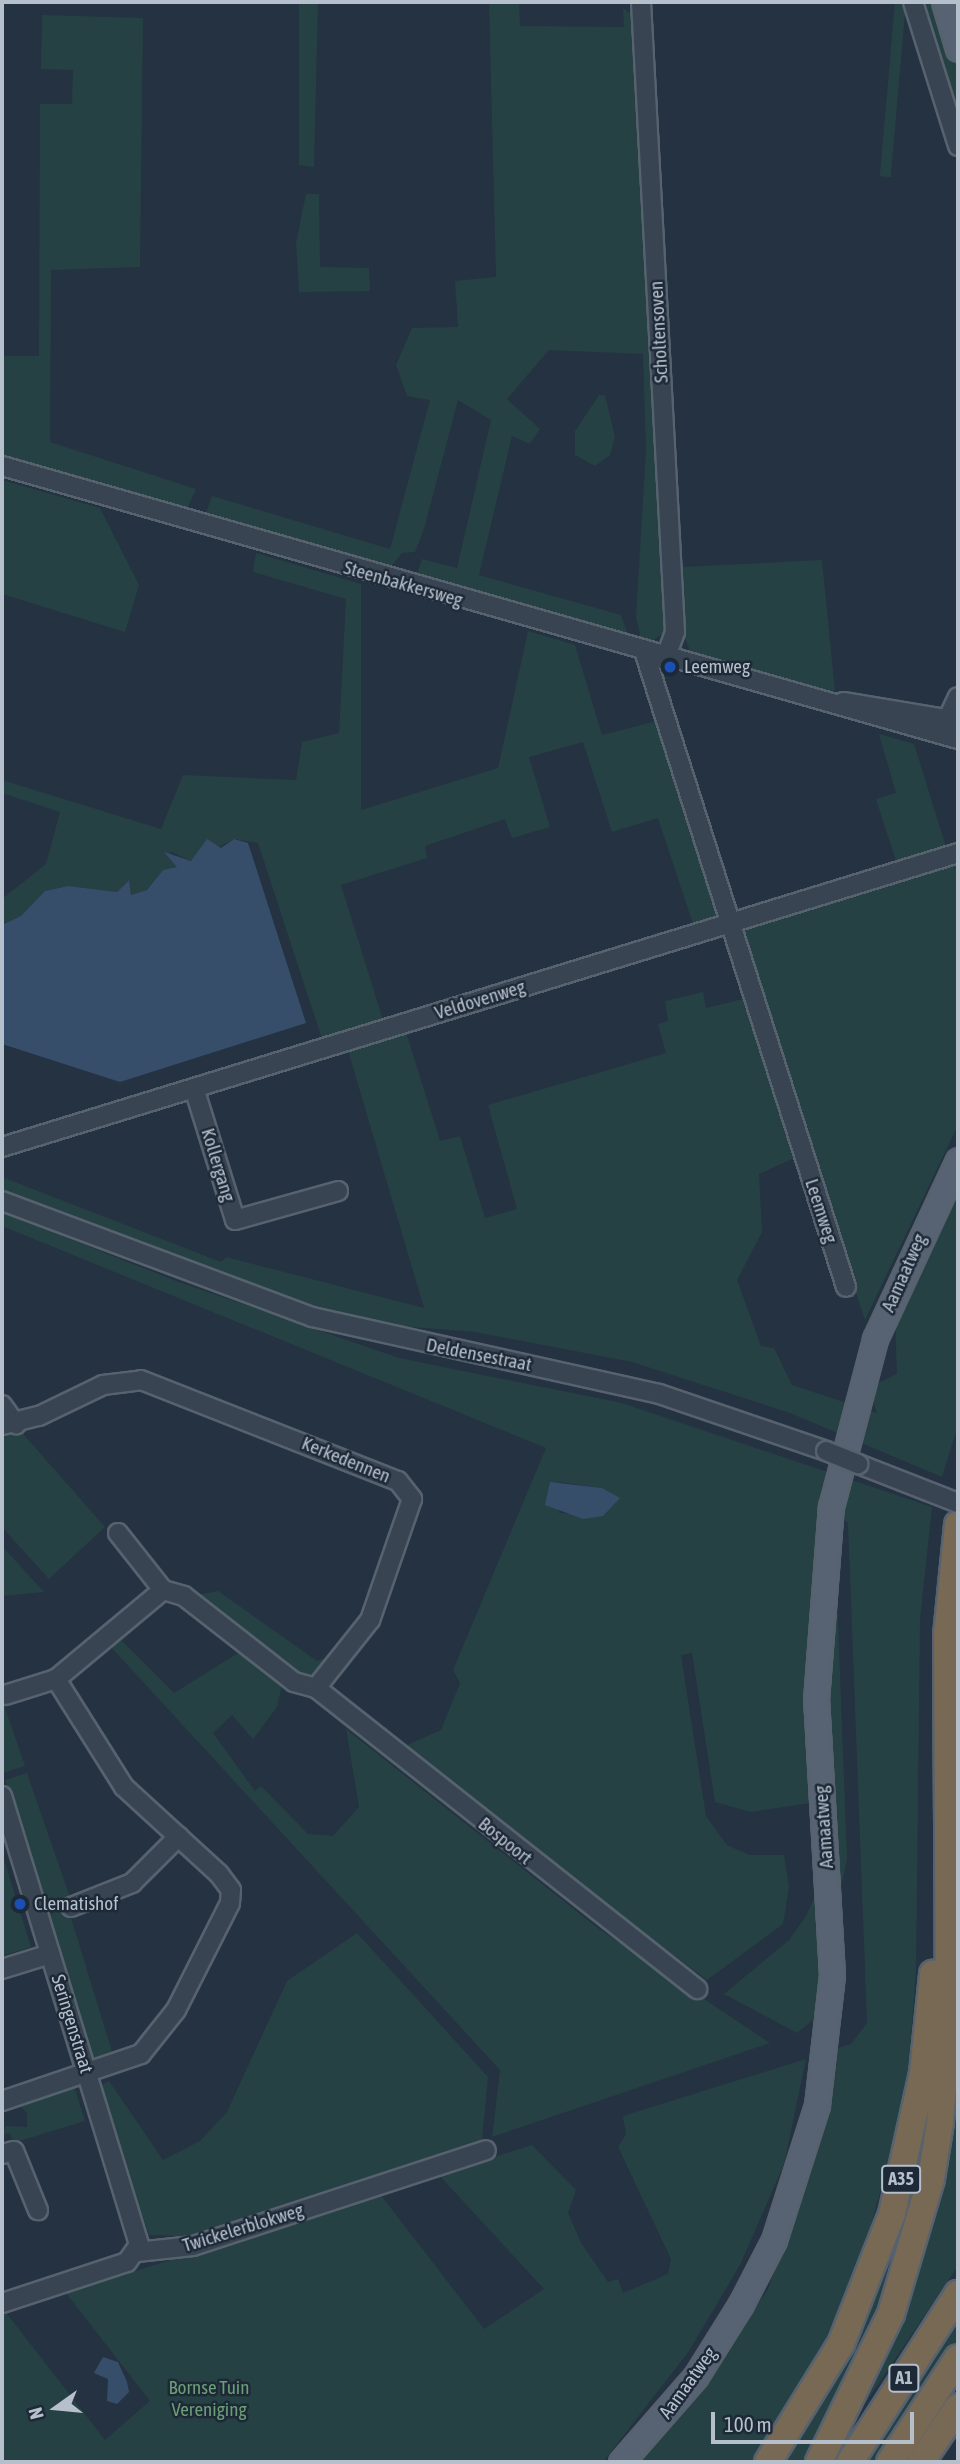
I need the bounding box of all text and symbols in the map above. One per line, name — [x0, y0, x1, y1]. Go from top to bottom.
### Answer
street label: Scholtensoven — [645, 280, 673, 384]
street label: Steenbakkersweg — [341, 556, 465, 612]
place label: Leemweg — [684, 656, 750, 678]
marker: Leemweg — [662, 659, 678, 675]
street label: Veldovenweg — [432, 975, 528, 1025]
street label: Kollergang — [196, 1126, 240, 1204]
street label: Leemweg — [800, 1176, 842, 1246]
street label: Aamaatweg — [877, 1230, 931, 1316]
street label: Deldensestraat — [424, 1334, 534, 1376]
street label: Kerkedennen — [298, 1432, 394, 1488]
street label: Aamaatweg — [810, 1785, 838, 1869]
street label: Bospoort — [474, 1813, 536, 1869]
place label: Clematishof — [34, 1893, 118, 1915]
marker: Clematishof — [12, 1896, 28, 1912]
street label: Seringenstraat — [46, 1972, 98, 2076]
road number: A35 — [880, 2164, 922, 2194]
street label: Twickelerblokweg — [180, 2199, 306, 2257]
street label: Aamaatweg — [654, 2343, 722, 2423]
road number: A1 — [888, 2364, 920, 2392]
north arrow — [21, 2373, 91, 2443]
park label: Bornse Tuin Vereniging — [169, 2377, 249, 2421]
scale bar — [715, 2398, 918, 2442]
text: N — [24, 2405, 48, 2422]
text: 100 m — [724, 2412, 772, 2436]

